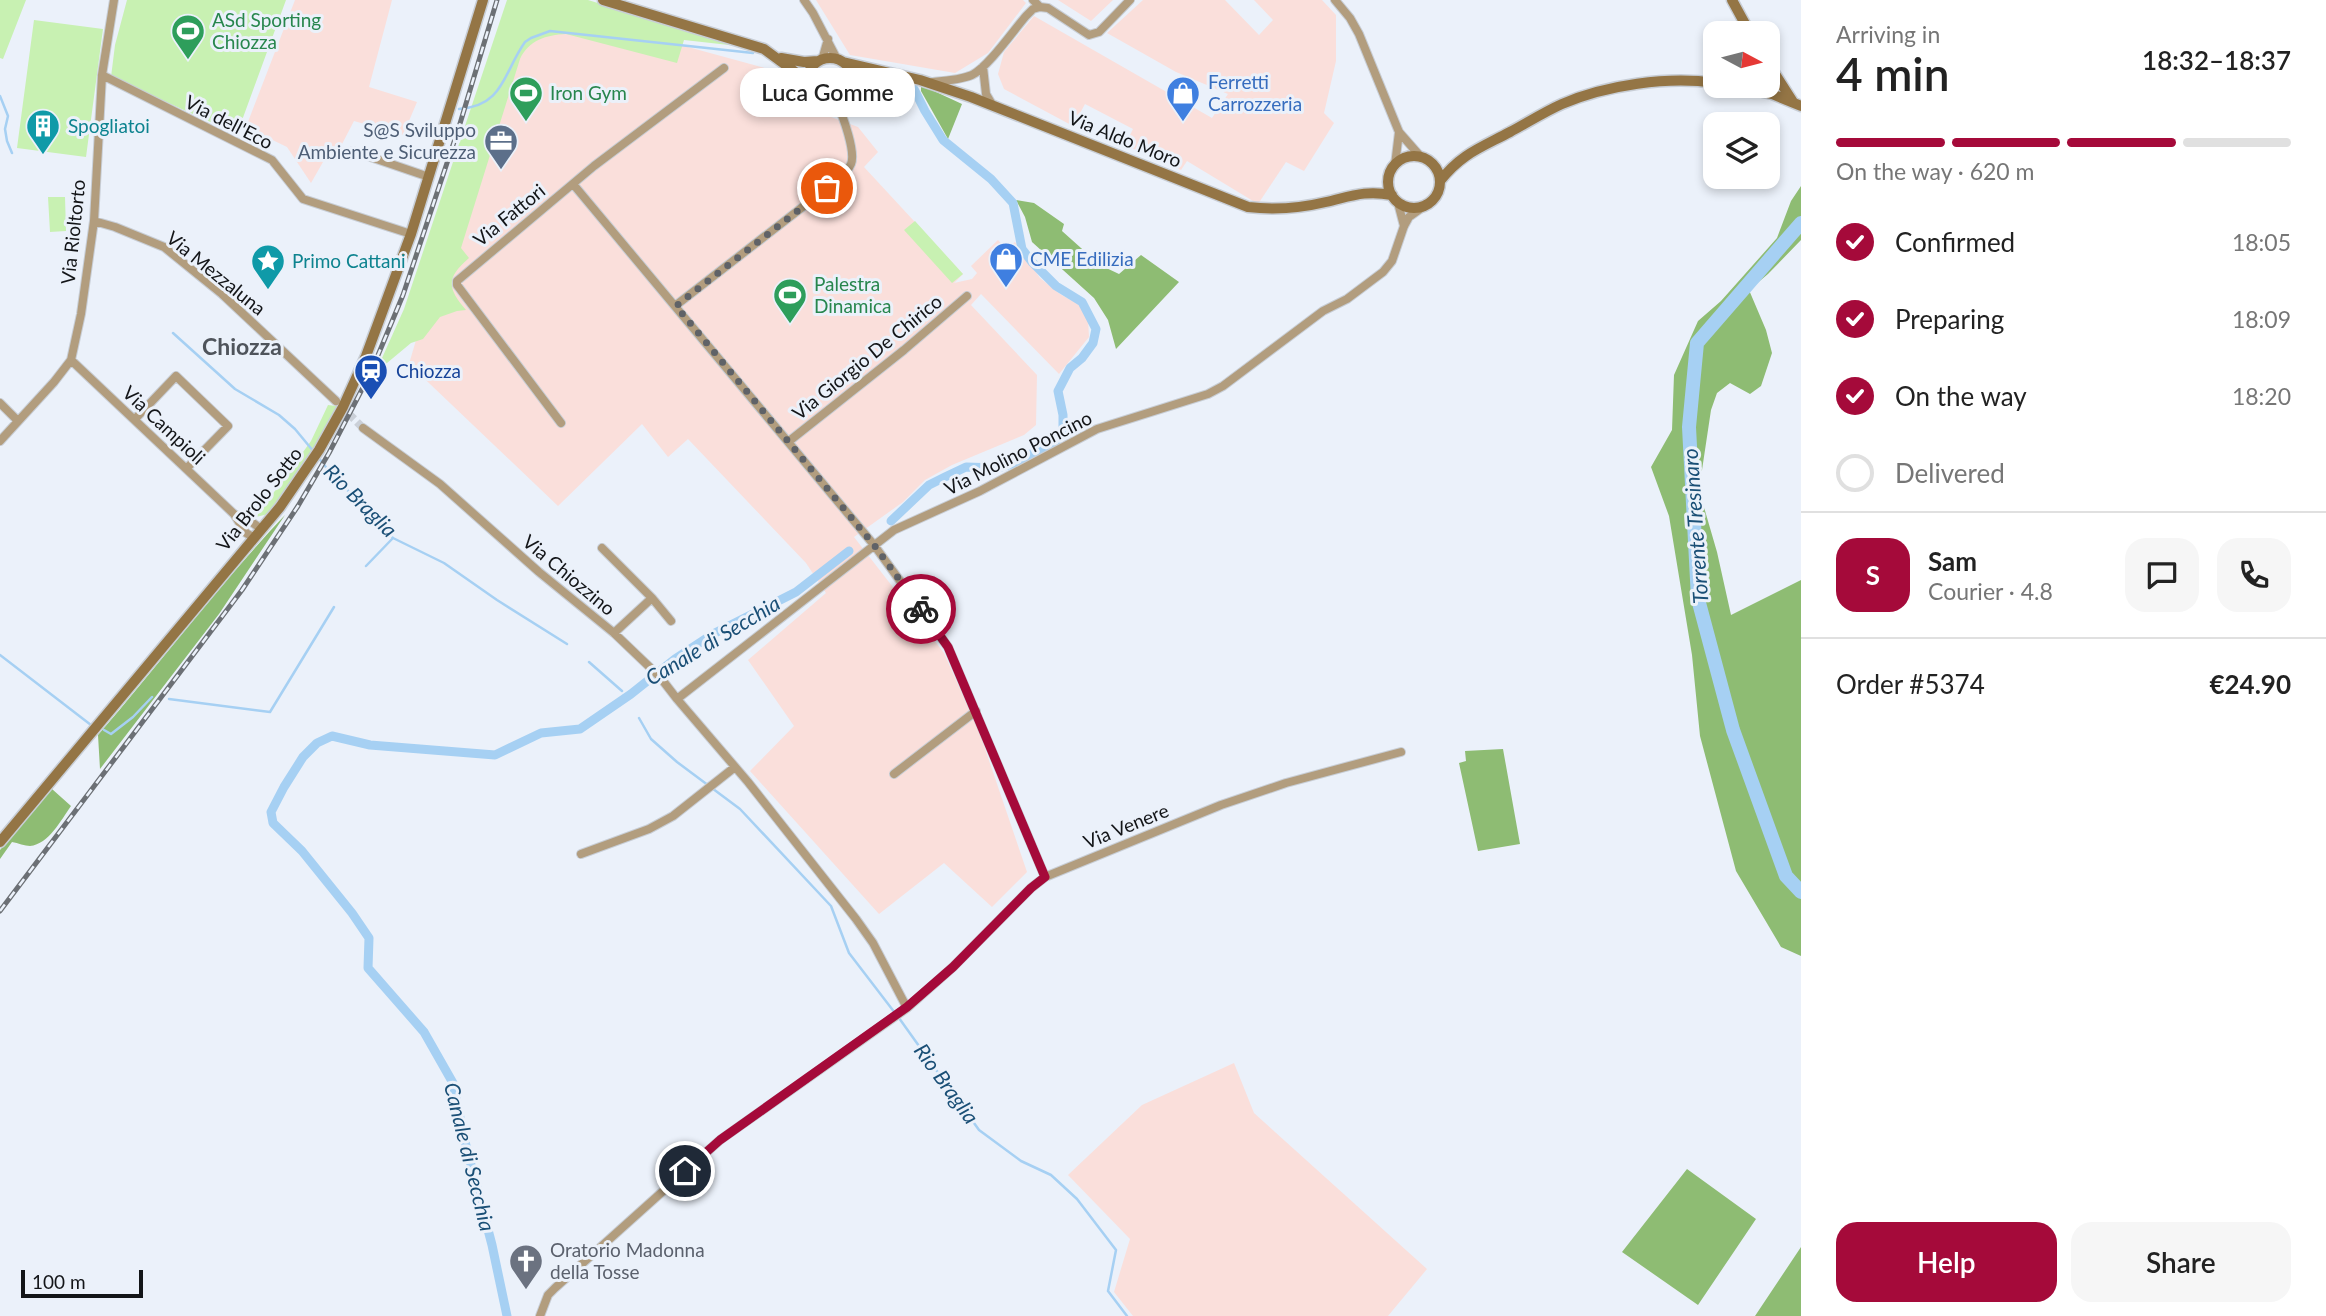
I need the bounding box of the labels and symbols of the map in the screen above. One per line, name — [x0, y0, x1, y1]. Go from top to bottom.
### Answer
place label: ASd Sporting Chiozza — [212, 8, 321, 53]
sports icon: ASd Sporting Chiozza — [169, 12, 207, 61]
north arrow — [1703, 21, 1780, 98]
callout: Luca Gomme — [740, 69, 914, 118]
place label: Ferretti Carrozzeria — [1208, 70, 1302, 115]
sports icon: Iron Gym — [507, 74, 545, 123]
shop icon: Ferretti Carrozzeria — [1164, 74, 1202, 123]
place label: Iron Gym — [550, 81, 627, 104]
street label: Via dell'Eco — [181, 90, 277, 153]
street label: Via Aldo Moro — [1065, 105, 1185, 172]
building icon: Spogliatoi — [24, 107, 62, 156]
place label: Spogliatoi — [68, 114, 150, 137]
place label: S@S Sviluppo Ambiente e Sicurezza — [298, 118, 476, 163]
office icon: S@S Sviluppo Ambiente e Sicurezza — [482, 122, 520, 171]
pin — [797, 158, 857, 218]
street label: Via Rioltorto — [56, 178, 89, 286]
street label: Via Fattori — [468, 179, 549, 250]
street label: Via Mezzaluna — [162, 226, 271, 320]
shop icon: CME Edilizia — [987, 240, 1025, 289]
place icon: Primo Cattani — [249, 242, 287, 291]
place label: CME Edilizia — [1030, 247, 1134, 270]
place label: Primo Cattani — [292, 249, 406, 272]
place label: Palestra Dinamica — [814, 272, 892, 317]
sports icon: Palestra Dinamica — [771, 276, 809, 325]
street label: Via Giorgio De Chirico — [787, 289, 946, 424]
district label: Chiozza — [202, 332, 282, 360]
station icon: Chiozza — [352, 352, 390, 401]
place label: Chiozza — [396, 359, 461, 382]
street label: Via Campioli — [118, 381, 210, 469]
street label: Via Molino Poncino — [940, 405, 1095, 500]
street label: Via Brolo Sotto — [211, 442, 306, 555]
water label: Torrente Tresinaro — [1677, 447, 1712, 605]
water label: Rio Braglia — [319, 458, 403, 542]
street label: Via Chiozzino — [519, 529, 620, 620]
courier — [886, 574, 956, 644]
water label: Canale di Secchia — [641, 590, 784, 690]
street label: Via Venere — [1080, 798, 1172, 853]
water label: Rio Braglia — [910, 1038, 985, 1128]
water label: Canale di Secchia — [440, 1080, 501, 1234]
pin — [655, 1141, 715, 1201]
place label: Oratorio Madonna della Tosse — [550, 1238, 705, 1283]
church icon: Oratorio Madonna della Tosse — [507, 1242, 545, 1291]
scale bar — [21, 1267, 144, 1299]

